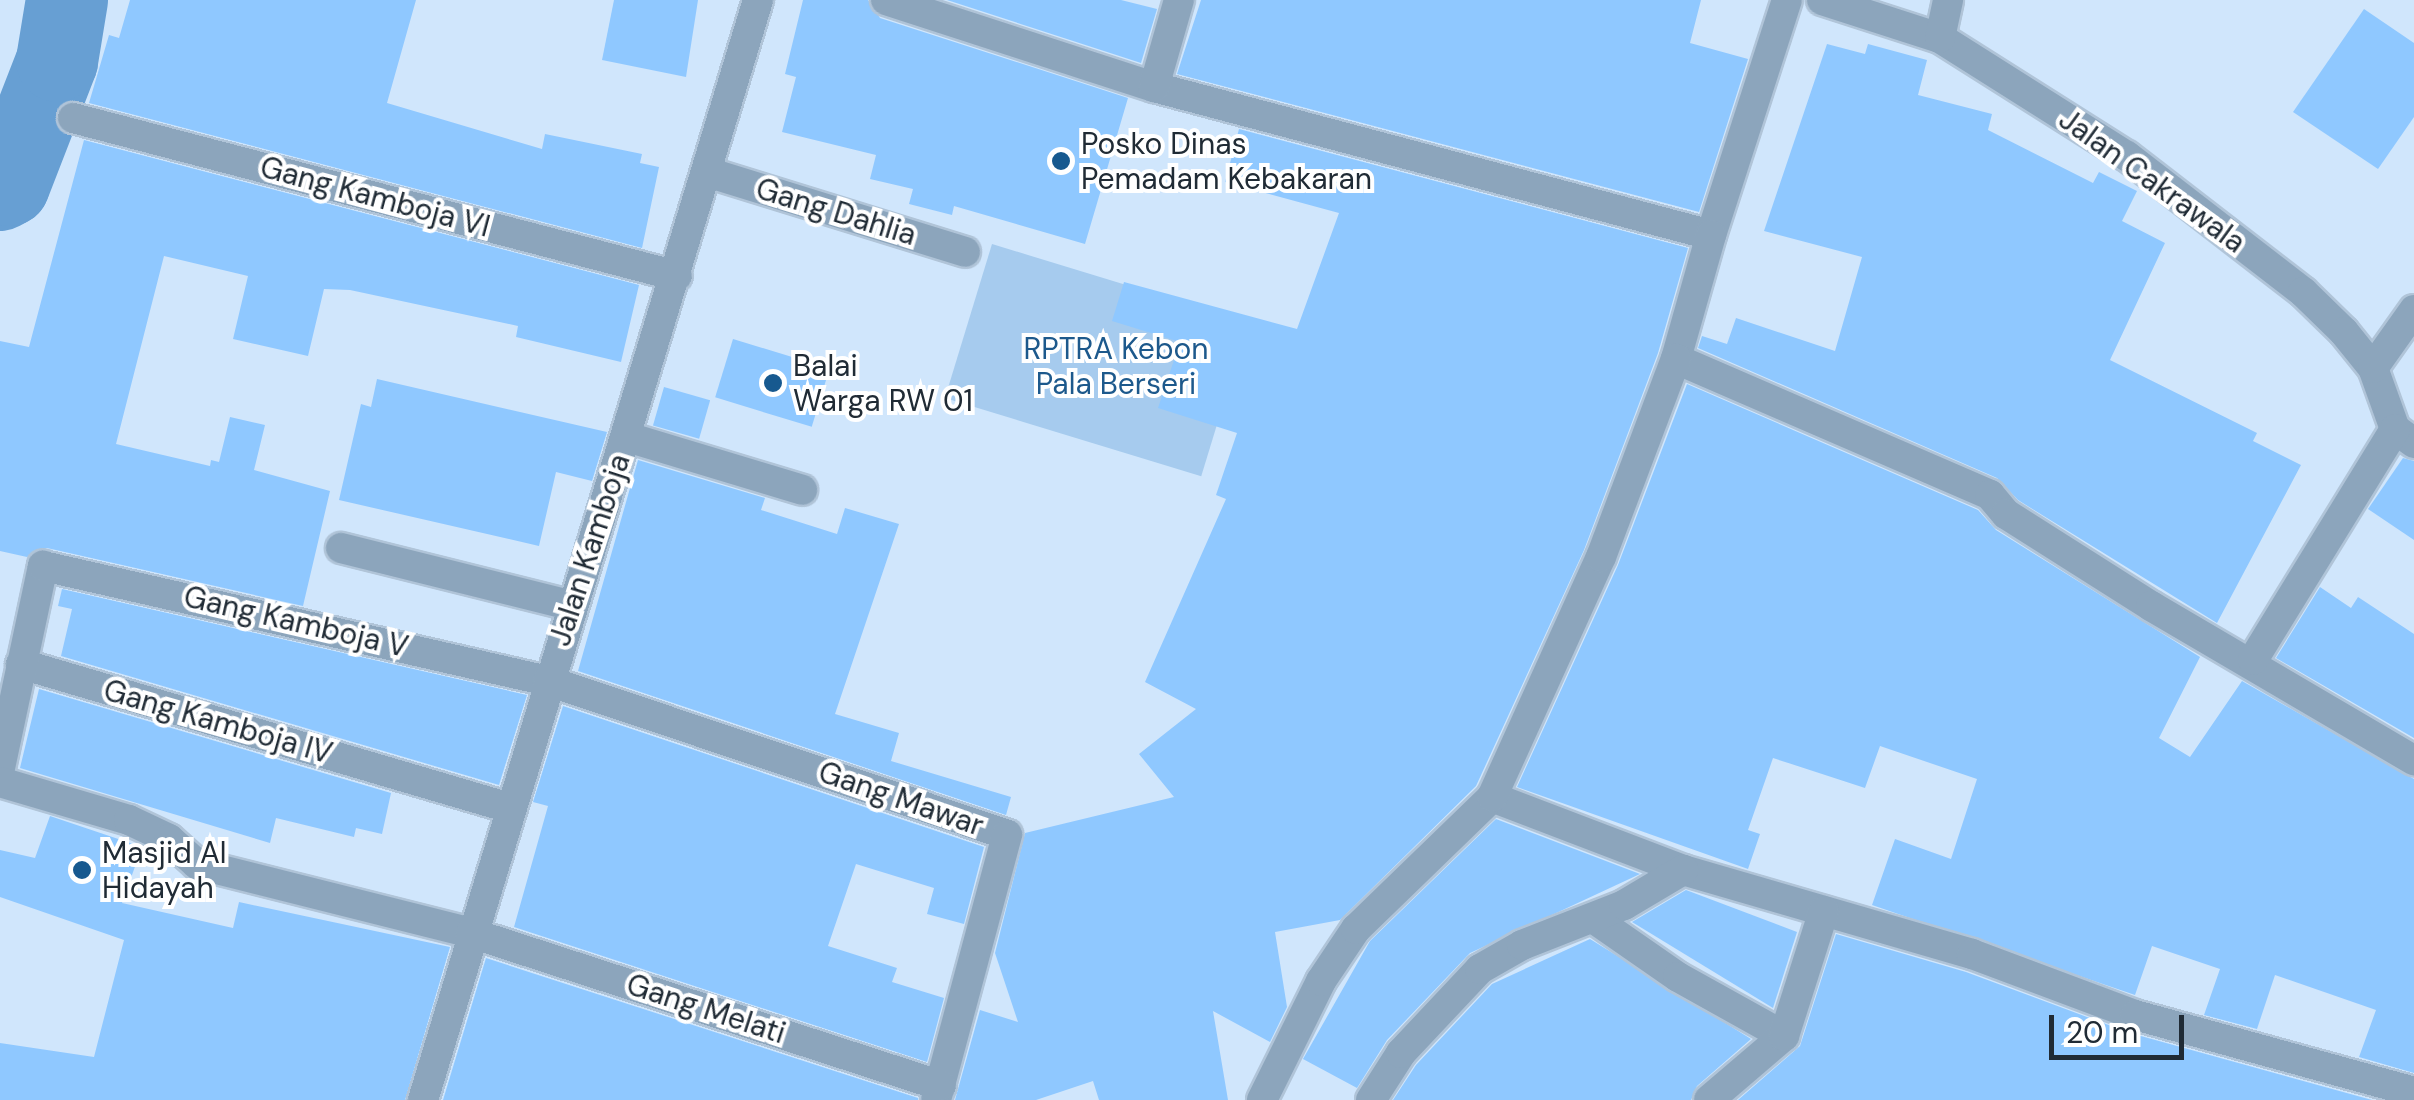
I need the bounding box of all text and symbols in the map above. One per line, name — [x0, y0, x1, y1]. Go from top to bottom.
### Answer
street label: Jalan Cakrawala — [2052, 101, 2252, 261]
place label: Posko Dinas Pemadam Kebakaran — [1081, 126, 1372, 196]
street label: Gang Kamboja VI — [256, 149, 494, 245]
marker: Posko Dinas Pemadam Kebakaran — [1050, 150, 1072, 172]
street label: Gang Dahlia — [752, 171, 920, 253]
park label: RPTRA Kebon Pala Berseri — [1023, 331, 1209, 402]
place label: Balai Warga RW 01 — [793, 348, 973, 418]
marker: Balai Warga RW 01 — [762, 372, 784, 394]
street label: Jalan Kamboja — [542, 449, 638, 651]
street label: Gang Kamboja V — [180, 579, 412, 665]
street label: Gang Kamboja IV — [100, 672, 336, 772]
street label: Gang Mawar — [814, 754, 988, 844]
place label: Masjid Al Hidayah — [102, 835, 226, 906]
marker: Masjid Al Hidayah — [71, 859, 93, 881]
street label: Gang Melati — [622, 966, 790, 1052]
scale bar — [2054, 995, 2189, 1057]
text: 20 m — [2066, 1013, 2138, 1052]

